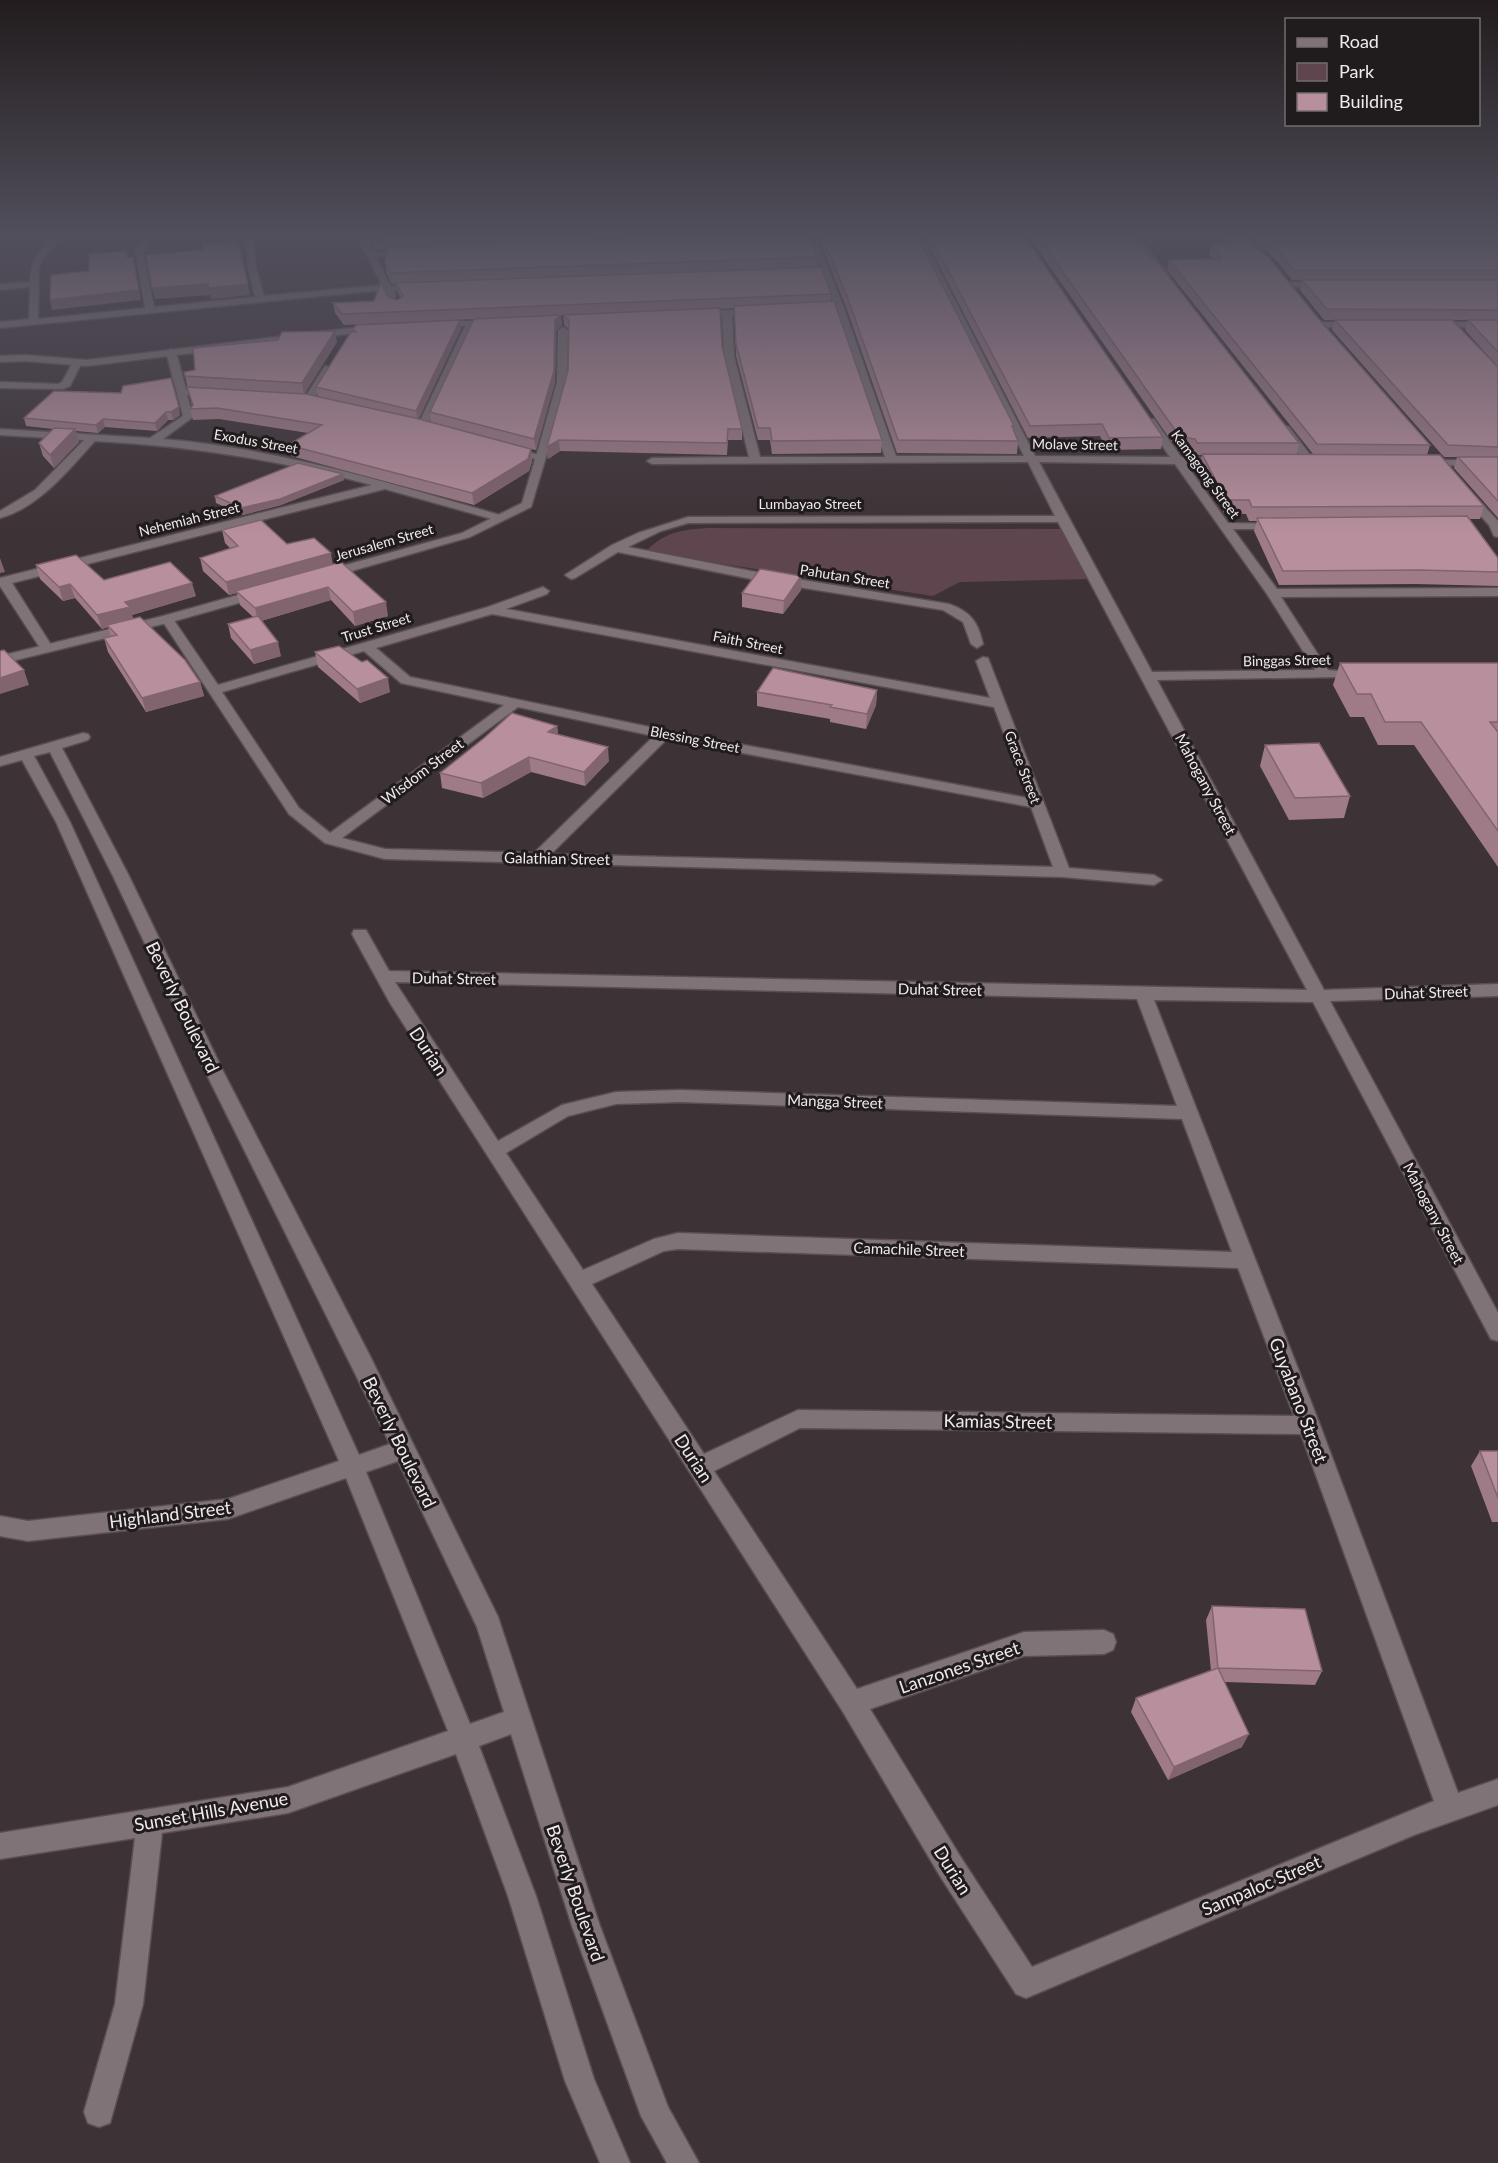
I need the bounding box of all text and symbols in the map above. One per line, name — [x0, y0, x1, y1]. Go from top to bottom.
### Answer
legend — [1285, 18, 1480, 126]
text: Road — [1339, 30, 1379, 52]
text: Park — [1339, 60, 1375, 82]
text: Building — [1339, 90, 1403, 112]
street label: Exodus Street — [213, 425, 299, 457]
street label: Kamagong Street — [1168, 426, 1244, 522]
street label: Molave Street — [1032, 435, 1118, 453]
street label: Lumbayao Street — [758, 495, 862, 512]
street label: Nehemiah Street — [137, 498, 241, 540]
street label: Jerusalem Street — [333, 520, 435, 564]
street label: Pahutan Street — [799, 560, 891, 592]
street label: Trust Street — [339, 608, 413, 646]
street label: Faith Street — [712, 627, 784, 657]
street label: Binggas Street — [1243, 651, 1331, 669]
street label: Blessing Street — [649, 722, 741, 756]
street label: Grace Street — [1001, 728, 1045, 806]
street label: Mahogany Street — [1172, 730, 1241, 838]
street label: Wisdom Street — [377, 734, 467, 808]
street label: Galathian Street — [504, 848, 611, 868]
street label: Beverly Boulevard — [142, 938, 224, 1076]
street label: Duhat Street — [412, 968, 497, 988]
street label: Duhat Street — [898, 979, 983, 999]
street label: Duhat Street — [1384, 982, 1469, 1002]
street label: Durian — [405, 1023, 453, 1079]
street label: Mangga Street — [787, 1090, 884, 1112]
street label: Mahogany Street — [1400, 1159, 1469, 1267]
street label: Camachile Street — [853, 1238, 965, 1260]
street label: Guyabano Street — [1265, 1334, 1333, 1466]
street label: Beverly Boulevard — [359, 1373, 441, 1511]
street label: Kamias Street — [943, 1409, 1053, 1433]
street label: Durian — [670, 1430, 718, 1486]
street label: Highland Street — [108, 1496, 233, 1532]
street label: Lanzones Street — [896, 1636, 1023, 1698]
street label: Sunset Hills Avenue — [132, 1787, 290, 1835]
street label: Beverly Boulevard — [542, 1822, 610, 1964]
street label: Durian — [930, 1842, 976, 1898]
street label: Sampaloc Street — [1198, 1850, 1324, 1920]

